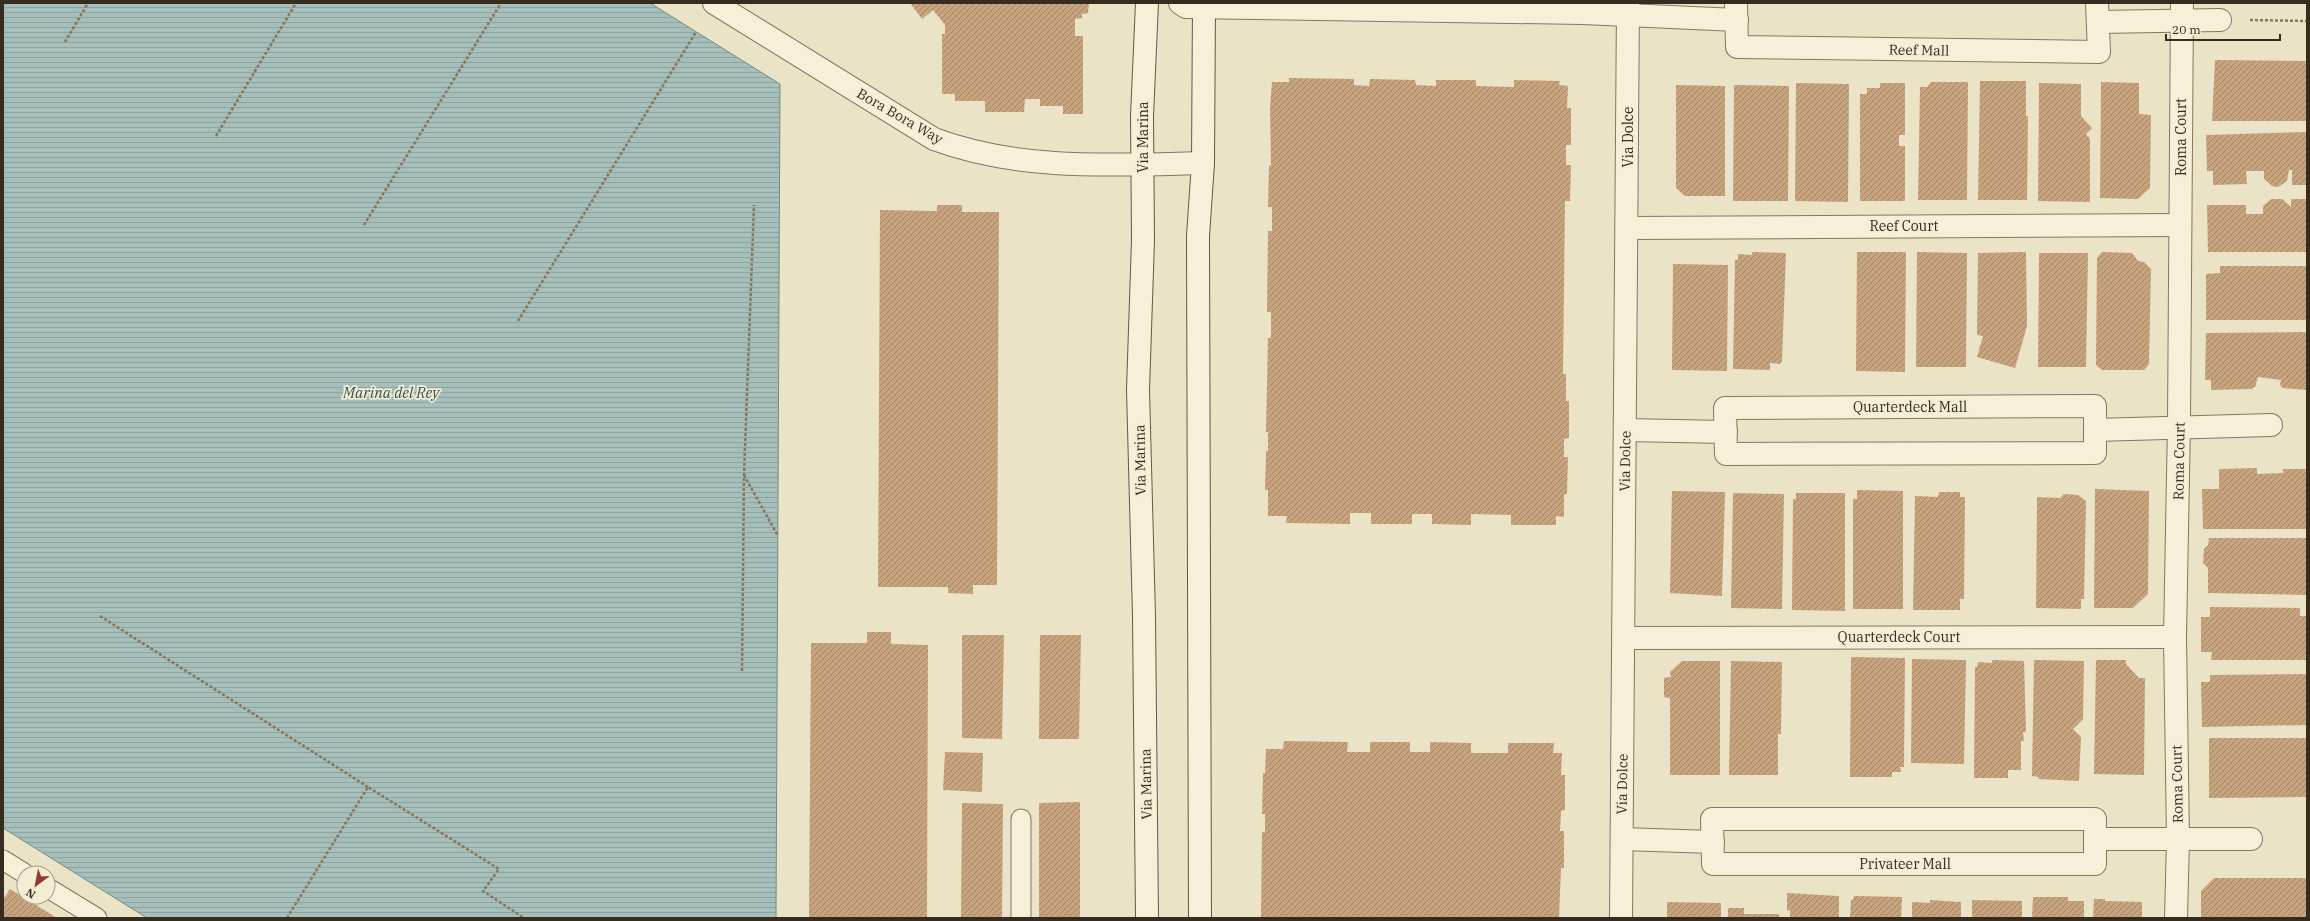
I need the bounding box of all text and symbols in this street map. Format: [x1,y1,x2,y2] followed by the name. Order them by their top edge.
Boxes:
[2166,16,2280,42] scale bar
[2172,22,2201,37] text: 20 m
[1889,40,1949,60] street label: Reef Mall
[854,84,947,148] street label: Bora Bora Way
[2172,98,2190,176] street label: Roma Court
[1134,101,1152,173] street label: Via Marina
[1619,107,1637,167] street label: Via Dolce
[1869,217,1939,235] street label: Reef Court
[342,383,440,402] water label: Marina del Rey
[1853,398,1967,416] street label: Quarterdeck Mall
[2169,422,2189,500] street label: Roma Court
[1130,424,1150,496] street label: Via Marina
[1615,430,1635,492] street label: Via Dolce
[1838,628,1960,646] street label: Quarterdeck Court
[2167,745,2187,823] street label: Roma Court
[1136,748,1156,820] street label: Via Marina
[1612,753,1632,815] street label: Via Dolce
[1859,855,1951,873] street label: Privateer Mall
[16,865,56,905] north arrow
[23,885,38,902] text: N

